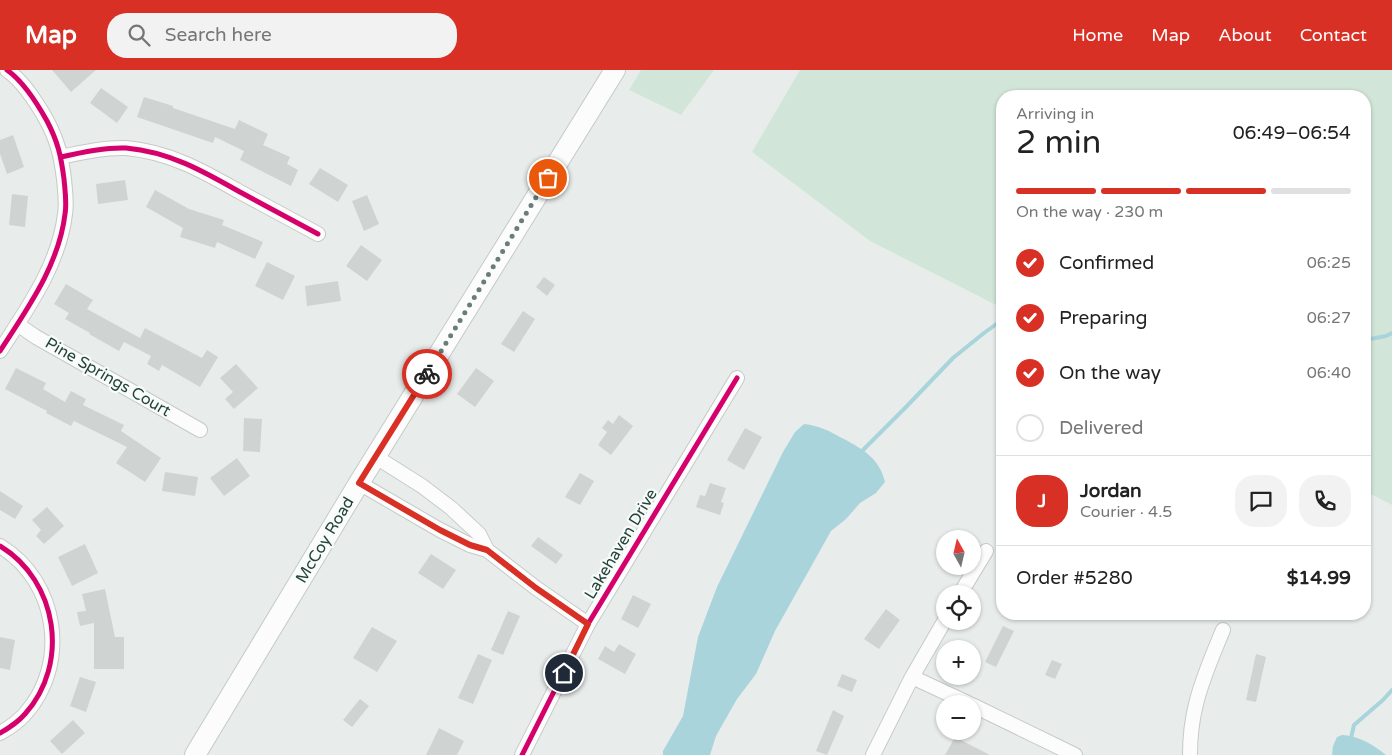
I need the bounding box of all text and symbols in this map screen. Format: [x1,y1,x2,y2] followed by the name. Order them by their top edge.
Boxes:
[107,13,457,58] search box
[25,21,77,50] text: Map
[125,21,153,49] icon: search
[165,24,272,46] text: Search here
[1072,24,1123,46] text: Home
[1151,24,1190,46] text: Map
[1218,24,1272,46] text: About
[1300,24,1367,46] text: Contact
[1016,104,1094,124] text: Arriving in
[1233,122,1351,144] text: 06:49–06:54
[1016,124,1101,162] text: 2 min
[527,157,569,199] pin
[534,164,562,192] icon: bag
[1016,202,1163,222] text: On the way · 230 m
[1016,249,1044,277] icon: check
[1059,252,1154,274] text: Confirmed
[1307,253,1351,273] text: 06:25
[1016,304,1044,332] icon: check
[1059,307,1148,329] text: Preparing
[1307,308,1351,328] text: 06:27
[42,333,174,421] street label: Pine Springs Court
[402,349,452,399] courier
[1016,359,1044,387] icon: check
[413,360,441,388] icon: bike
[1059,362,1161,384] text: On the way
[1307,363,1351,383] text: 06:40
[1059,417,1144,439] text: Delivered
[1235,475,1287,527] button: chat
[1299,475,1351,527] button: phone
[1080,480,1142,502] text: Jordan
[580,485,662,603] street label: Lakehaven Drive
[1038,490,1046,512] text: J
[291,493,359,587] street label: McCoy Road
[1080,502,1172,522] text: Courier · 4.5
[936,530,981,575] north arrow
[936,530,981,740] map controls
[1016,567,1133,589] text: Order #5280
[1287,567,1351,589] text: $14.99
[936,585,981,630] button: locate
[936,640,981,685] button: +
[543,652,585,694] pin
[550,659,578,687] icon: home
[936,695,981,740] button: −

